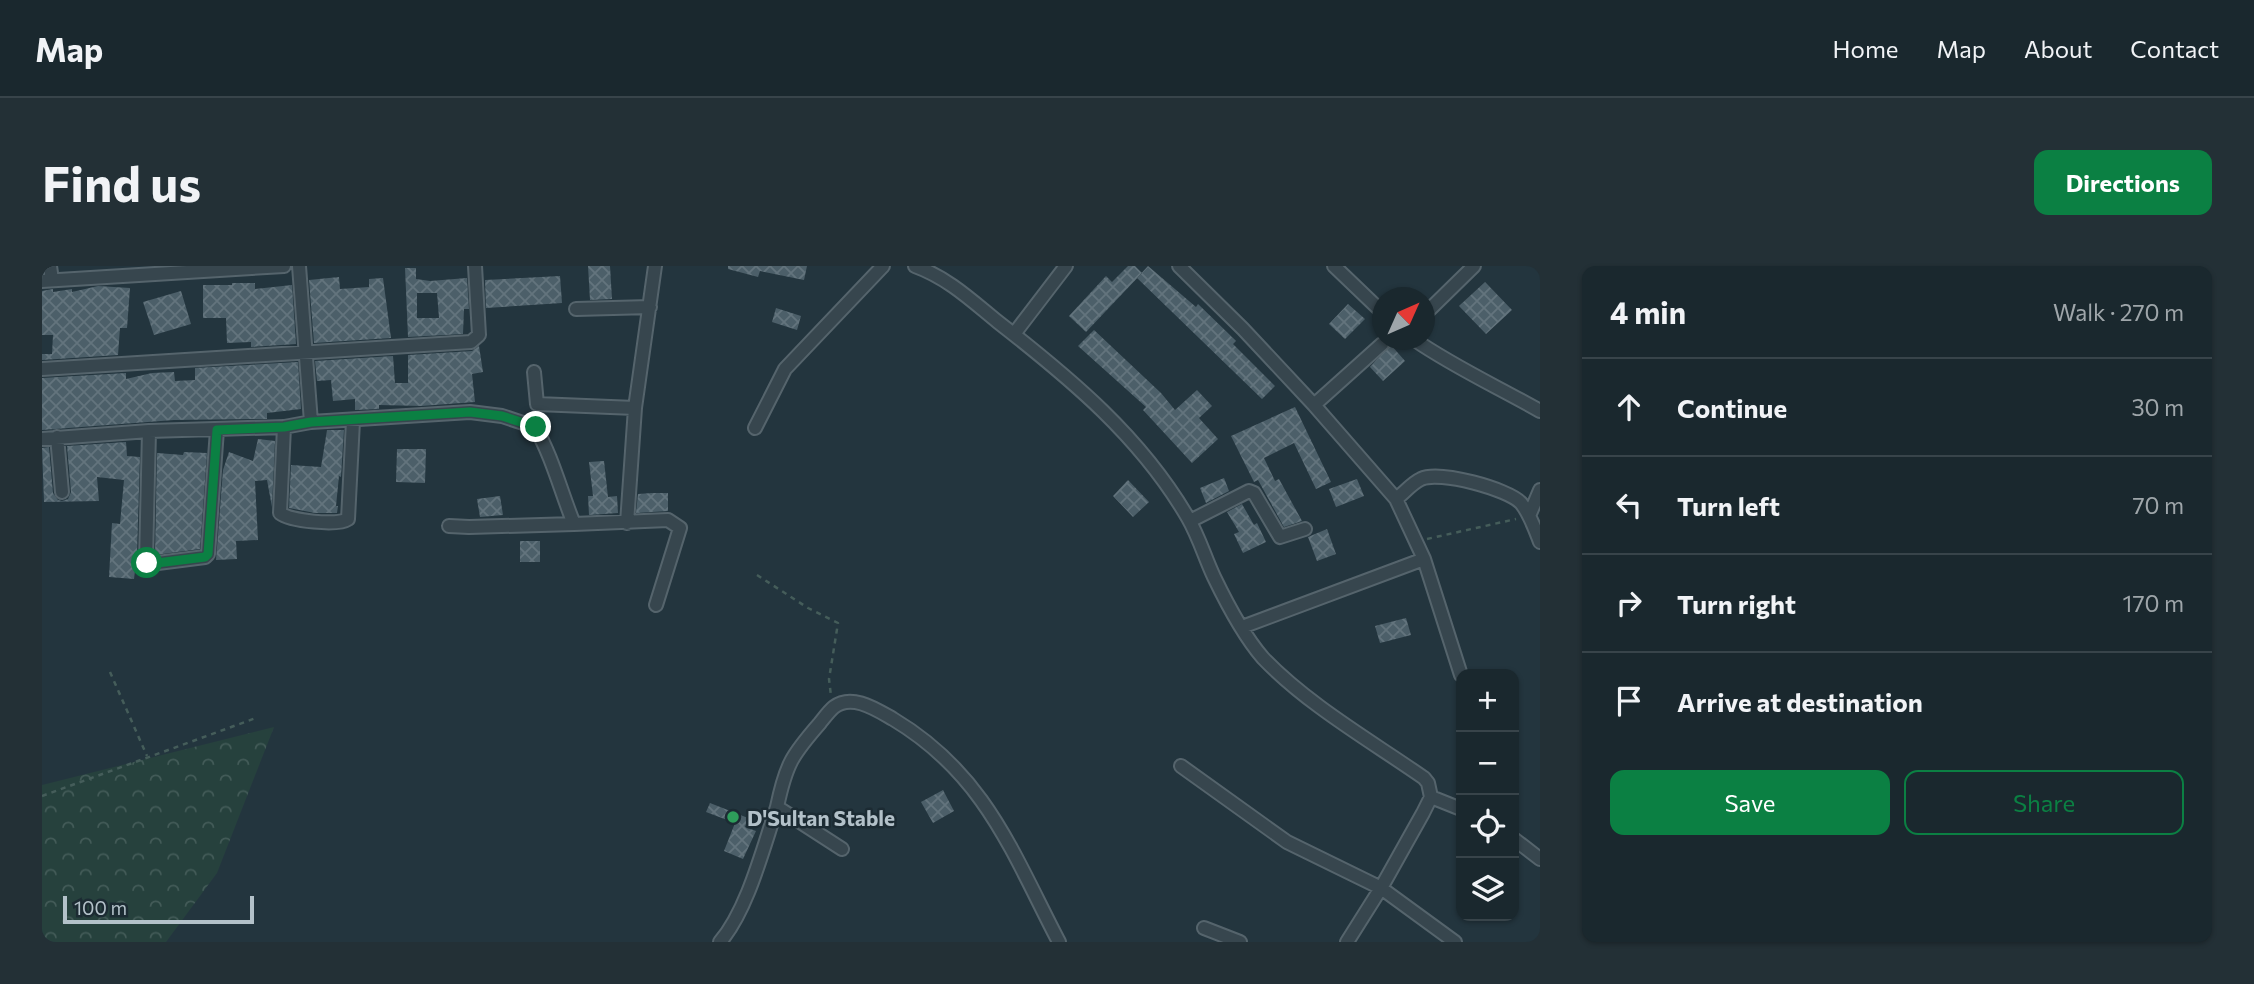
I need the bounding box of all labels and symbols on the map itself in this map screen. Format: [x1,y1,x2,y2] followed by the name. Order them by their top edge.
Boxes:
[1372,287,1435,350] north arrow
[520,411,551,442] route end
[131,547,162,578] route start
[747,805,895,830] place label: D'Sultan Stable
[725,809,741,825] marker: D'Sultan Stable
[63,893,254,925] scale bar

